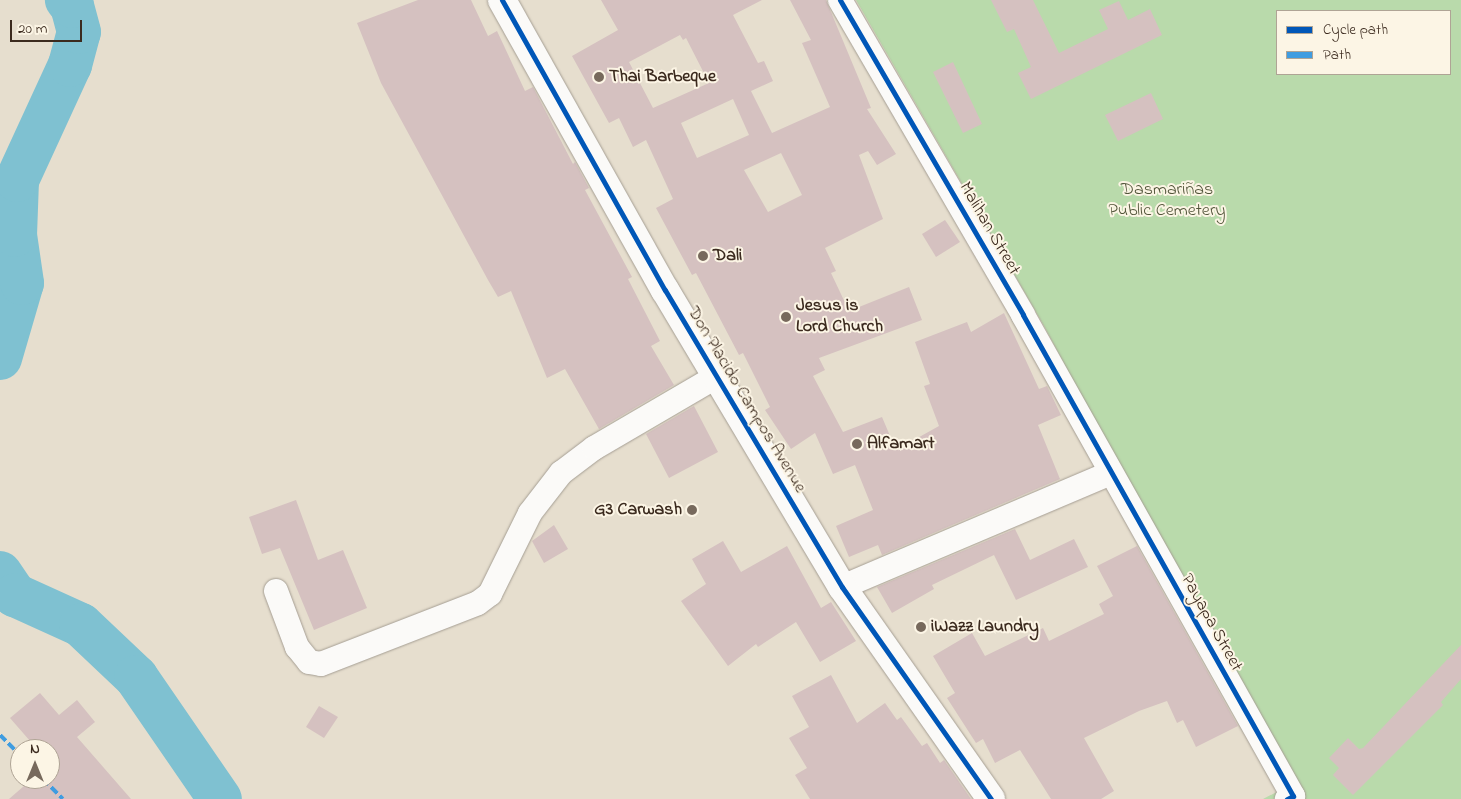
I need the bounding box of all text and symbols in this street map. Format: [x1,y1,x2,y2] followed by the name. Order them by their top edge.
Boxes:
[12,10,85,42] scale bar
[1276,10,1451,75] legend
[18,18,47,40] text: 20 m
[1323,19,1388,41] text: Cycle path
[1323,44,1351,66] text: Path
[609,66,716,88] place label: Thai Barbeque
[593,71,605,83] marker: Thai Barbeque
[954,179,1024,279] street label: Malihan Street
[1109,180,1225,222] park label: Dasmariñas Public Cemetery
[713,245,742,267] place label: Dali
[697,250,709,262] marker: Dali
[796,296,883,338] place label: Jesus is Lord Church
[682,303,810,497] street label: Don Placido Campos Avenue
[780,311,792,323] marker: Jesus is Lord Church
[867,433,934,455] place label: Alfamart
[851,438,863,450] marker: Alfamart
[594,499,682,521] place label: G3 Carwash
[686,504,698,516] marker: G3 Carwash
[1175,570,1247,676] street label: Payapa Street
[931,616,1039,638] place label: iWazz Laundry
[915,621,927,633] marker: iWazz Laundry
[10,739,60,789] north arrow
[30,739,40,760] text: N

